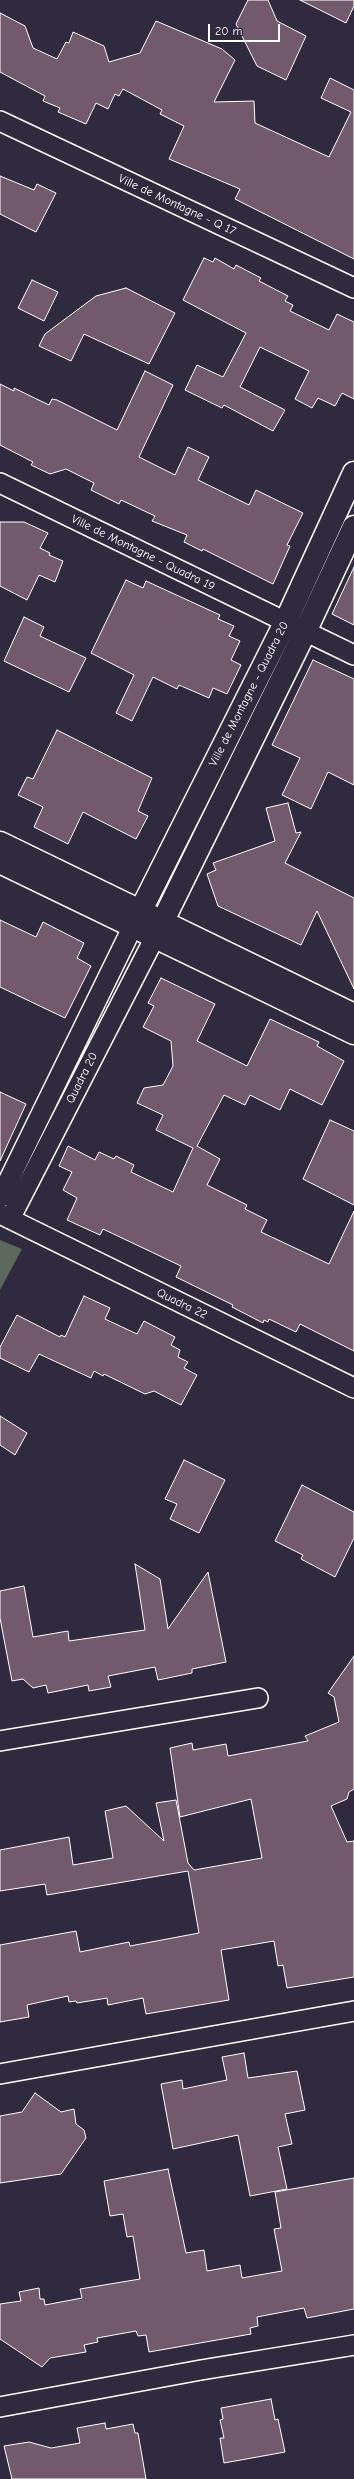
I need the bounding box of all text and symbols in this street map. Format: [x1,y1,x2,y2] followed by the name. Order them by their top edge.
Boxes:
[210,16,282,42] scale bar
[215,24,243,38] text: 20 m
[116,171,238,239] street label: Ville de Montagne - Q 17
[69,512,217,594] street label: Ville de Montagne - Quadra 19
[206,619,292,769] street label: Ville de Montagne - Quadra 20
[63,1050,101,1106] street label: Quadra 20
[154,1286,210,1322] street label: Quadra 22

